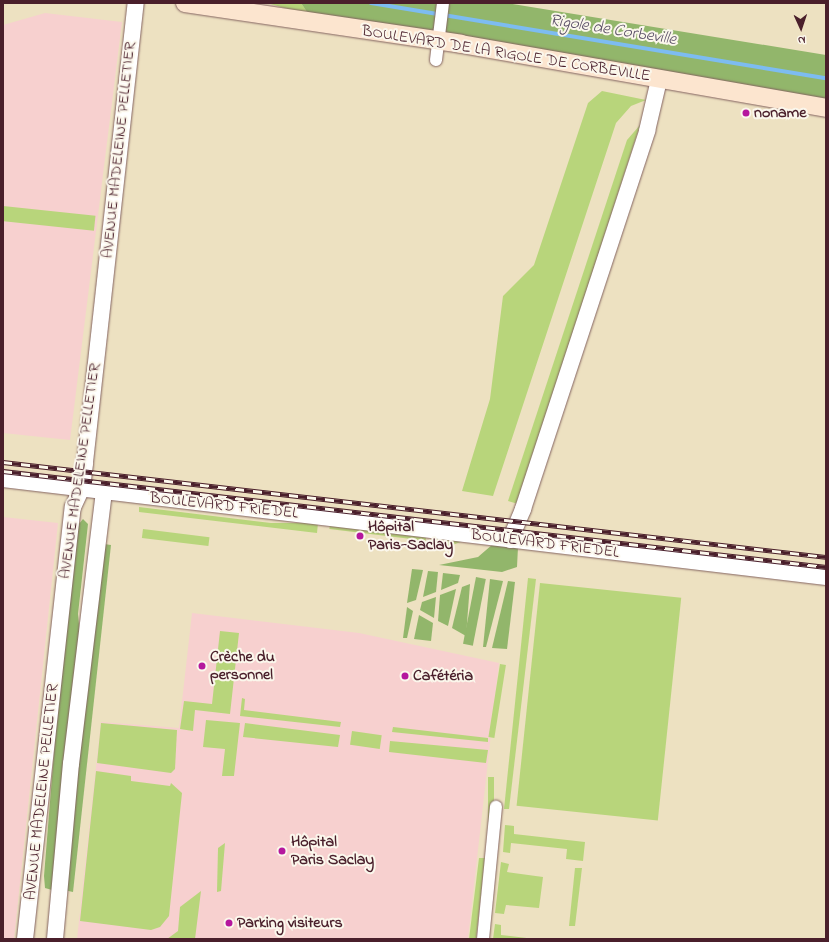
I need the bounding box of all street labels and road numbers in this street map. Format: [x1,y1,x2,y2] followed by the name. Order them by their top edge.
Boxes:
[360,22,652,86] street label: BOULEVARD DE LA RIGOLE DE CORBEVILLE
[98,41,140,259] street label: AVENUE MADELEINE PELLETIER
[55,362,105,580] street label: AVENUE MADELEINE PELLETIER
[149,489,299,523] street label: BOULEVARD FRIEDEL
[470,525,620,563] street label: BOULEVARD FRIEDEL
[21,683,63,901] street label: AVENUE MADELEINE PELLETIER

